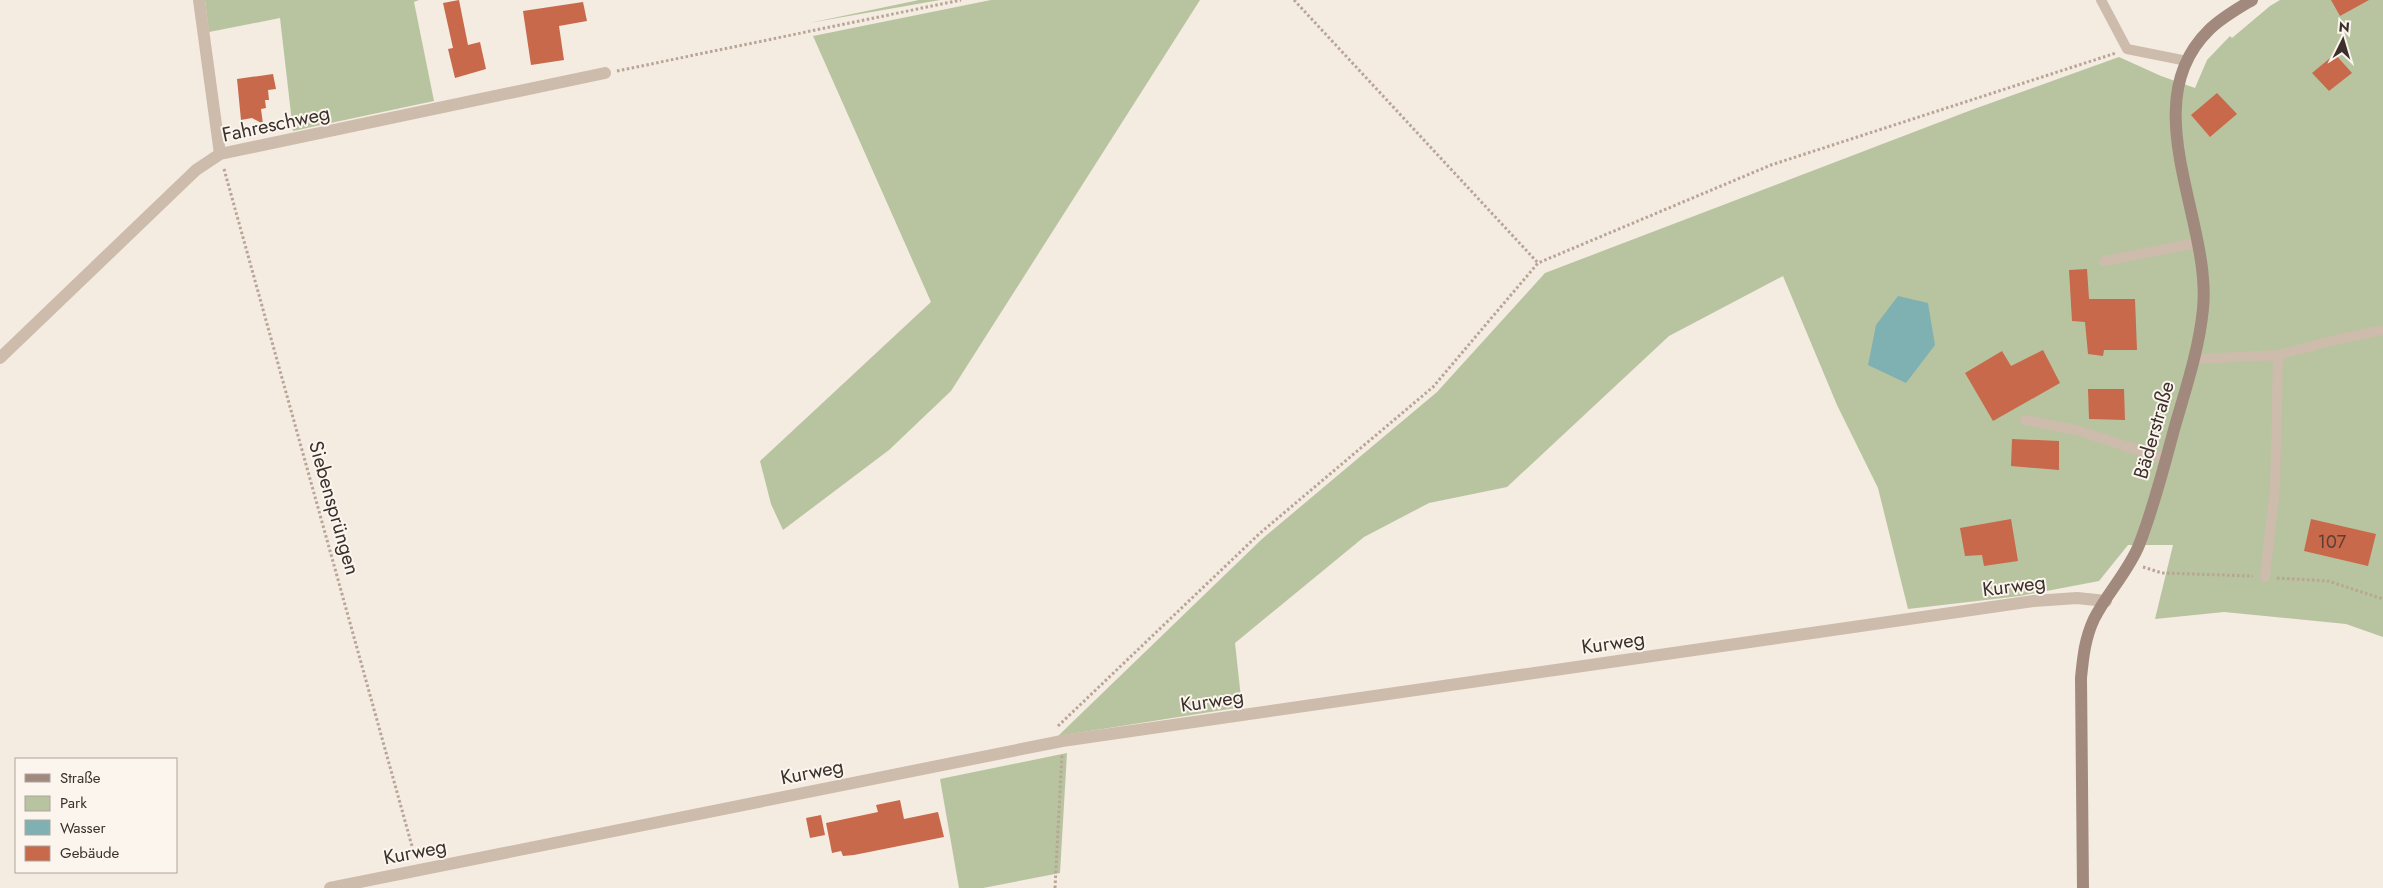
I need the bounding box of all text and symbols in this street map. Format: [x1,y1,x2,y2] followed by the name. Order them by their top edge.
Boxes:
[2318,15,2368,65] north arrow
[2338,17,2351,37] text: N
[219,98,333,150] street label: Fahreschweg
[2126,378,2182,482] street label: Bäderstraße
[301,438,367,578] street label: Siebensprüngen
[2318,529,2347,555] house number: 107
[1981,568,2047,604] street label: Kurweg
[1579,624,1647,662] street label: Kurweg
[1178,682,1246,720] street label: Kurweg
[778,752,846,792] street label: Kurweg
[15,758,178,873] legend
[60,767,101,789] text: Straße
[60,792,87,814] text: Park
[60,817,106,839] text: Wasser
[381,832,449,872] street label: Kurweg
[60,842,120,864] text: Gebäude

